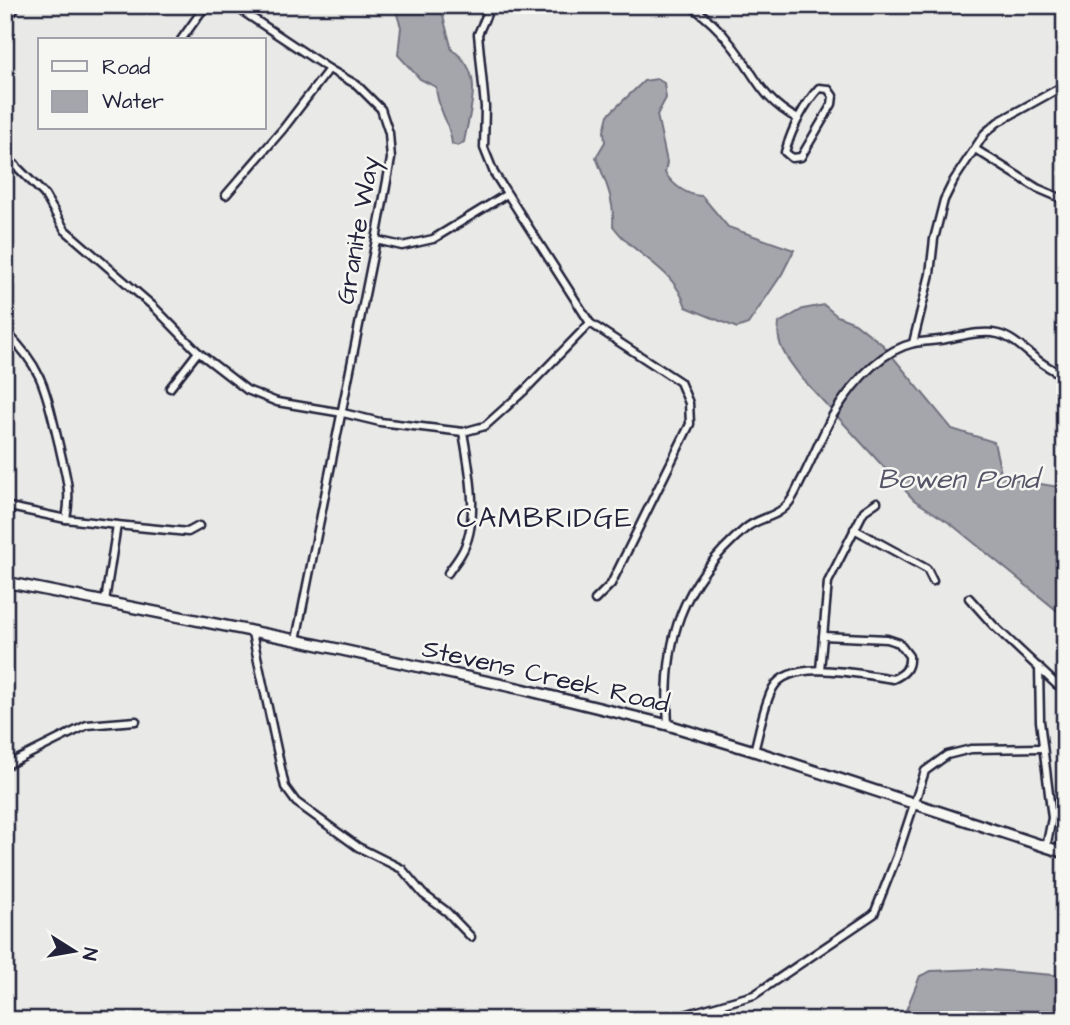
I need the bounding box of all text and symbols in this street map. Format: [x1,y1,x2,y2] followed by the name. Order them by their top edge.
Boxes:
[38,38,266,130] legend
[102,53,150,82] text: Road
[102,87,164,116] text: Water
[327,153,391,307] street label: Granite Way
[878,460,1044,499] water label: Bowen Pond
[456,499,634,538] district label: CAMBRIDGE
[419,630,673,722] street label: Stevens Creek Road
[38,916,108,986] north arrow
[75,946,104,962] text: N

